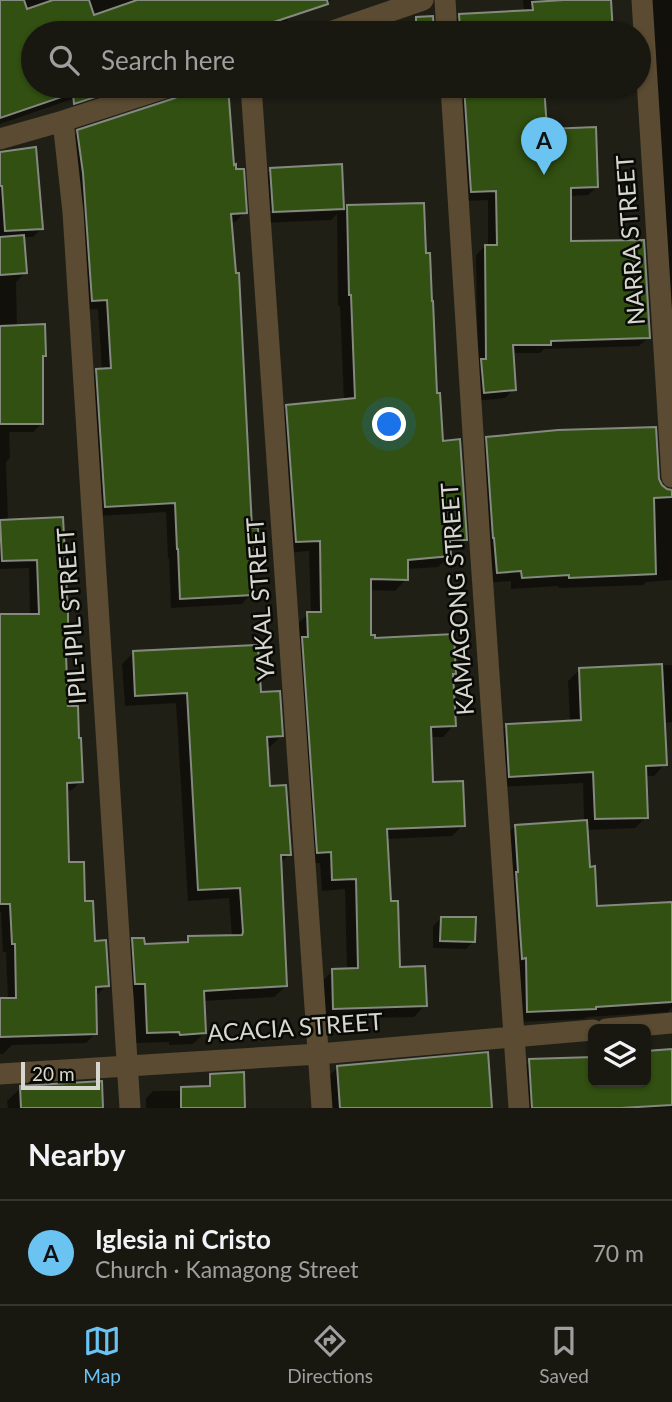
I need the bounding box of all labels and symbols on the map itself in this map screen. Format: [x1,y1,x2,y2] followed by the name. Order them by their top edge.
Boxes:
[521,117,567,175] pin: A
[609,154,650,326] street label: NARRA STREET
[372,407,406,441] your location
[434,482,479,716] street label: KAMAGONG STREET
[239,517,280,682] street label: YAKAL STREET
[50,527,91,705] street label: IPIL-IPIL STREET
[206,1006,384,1047] street label: ACACIA STREET
[21,1059,100,1091] scale bar

